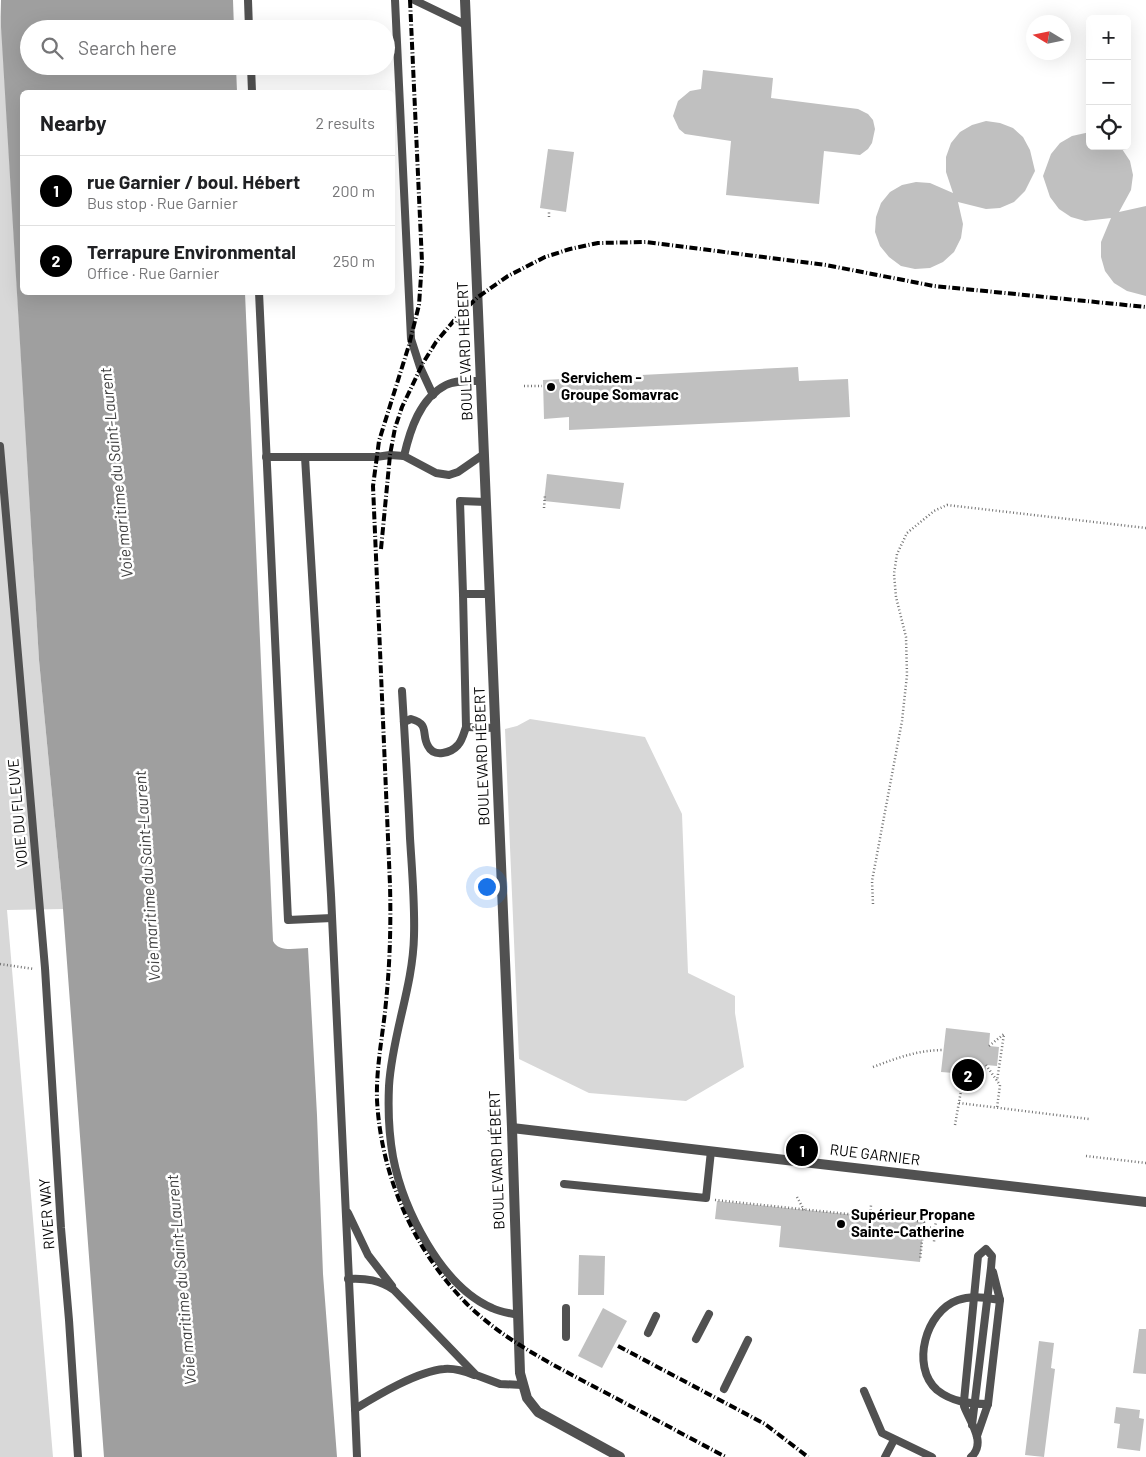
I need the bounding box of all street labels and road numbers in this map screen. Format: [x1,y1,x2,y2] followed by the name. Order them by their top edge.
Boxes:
[453,281,475,421] street label: BOULEVARD HÉBERT
[470,686,492,826] street label: BOULEVARD HÉBERT
[3,758,31,868] street label: VOIE DU FLEUVE
[485,1090,507,1230] street label: BOULEVARD HÉBERT
[829,1140,921,1168] street label: RUE GARNIER
[35,1178,57,1250] street label: RIVER WAY

